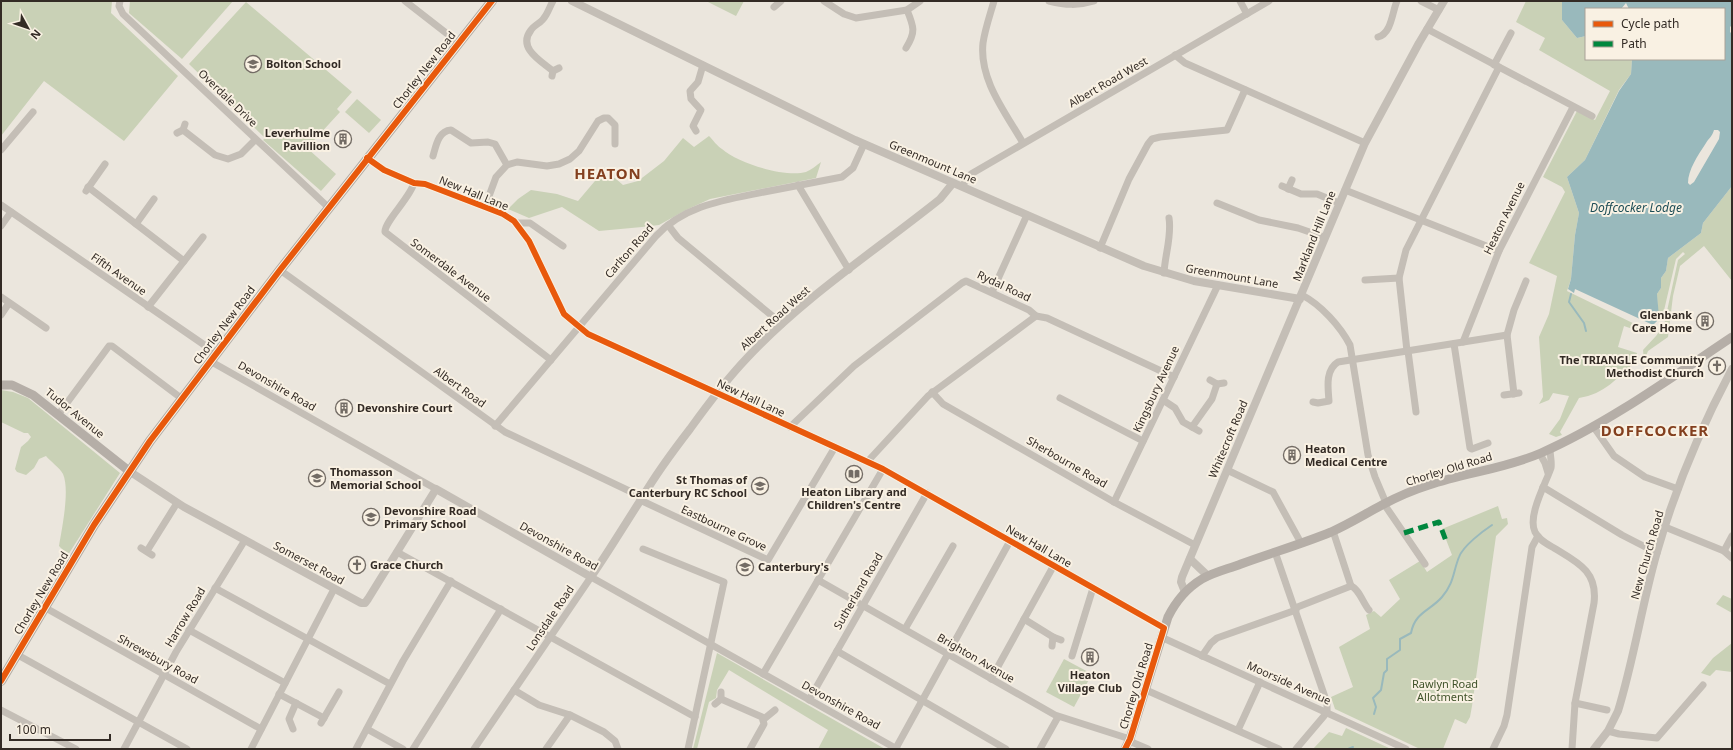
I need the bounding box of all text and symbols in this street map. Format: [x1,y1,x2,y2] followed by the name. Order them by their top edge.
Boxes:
[8,8,48,48] north arrow
[1585,8,1725,60] legend
[1621,15,1679,32] text: Cycle path
[27,26,45,43] text: N
[389,28,459,112] street label: Chorley New Road
[1621,35,1647,52] text: Path
[1065,53,1150,110] street label: Albert Road West
[243,54,263,74] school or university icon: Bolton School
[266,56,341,71] place label: Bolton School
[196,66,261,130] street label: Overdale Drive
[265,125,330,153] place label: Leverhulme Pavillion
[333,129,353,149] building icon: Leverhulme Pavillion
[887,136,979,187] street label: Greenmount Lane
[574,163,642,183] district label: HEATON
[437,172,511,213] street label: New Hall Lane
[1479,179,1528,257] street label: Heaton Avenue
[1289,188,1339,283] street label: Markland Hill Lane
[1590,199,1682,216] water label: Doffcocker Lodge
[601,220,656,281] street label: Carlton Road
[408,234,495,305] street label: Somerdale Avenue
[89,249,150,298] street label: Fifth Avenue
[1185,260,1280,291] street label: Greenmount Lane
[975,267,1033,305] street label: Rydal Road
[189,282,258,367] street label: Chorley New Road
[737,282,813,353] street label: Albert Road West
[1632,307,1692,335] place label: Glenbank Care Home
[1695,311,1715,331] building icon: Glenbank Care Home
[1129,343,1182,434] street label: Kingsbury Avenue
[1560,352,1705,380] place label: The TRIANGLE Community Methodist Church
[1707,356,1727,376] church icon: The TRIANGLE Community Methodist Church
[235,357,319,414] street label: Devonshire Road
[431,363,489,410] street label: Albert Road
[715,375,788,420] street label: New Hall Lane
[43,384,108,441] street label: Tudor Avenue
[334,398,354,418] building icon: Devonshire Court
[1204,398,1251,480] street label: Whitecroft Road
[357,400,453,415] place label: Devonshire Court
[1601,420,1709,440] district label: DOFFCOCKER
[1024,432,1110,491] street label: Sherbourne Road
[1305,441,1388,469] place label: Heaton Medical Centre
[1282,445,1302,465] building icon: Heaton Medical Centre
[1404,448,1494,489] street label: Chorley Old Road
[330,464,421,492] place label: Thomasson Memorial School
[844,464,864,484] library icon: Heaton Library and Children's Centre
[307,468,327,488] school or university icon: Thomasson Memorial School
[629,472,748,500] place label: St Thomas of Canterbury RC School
[750,476,770,496] school or university icon: St Thomas of Canterbury RC School
[801,484,907,512] place label: Heaton Library and Children's Centre
[679,501,769,554] street label: Eastbourne Grove
[384,503,476,531] place label: Devonshire Road Primary School
[361,507,381,527] school or university icon: Devonshire Road Primary School
[1627,509,1666,601] street label: New Church Road
[517,518,601,573] street label: Devonshire Road
[1004,521,1075,570] street label: New Hall Lane
[271,538,347,588] street label: Somerset Road
[10,548,71,637] street label: Chorley New Road
[830,550,886,632] street label: Sutherland Road
[347,555,367,575] church icon: Grace Church
[370,557,443,572] place label: Grace Church
[735,557,755,577] school or university icon: Canterbury's
[758,559,829,574] place label: Canterbury's
[522,582,577,653] street label: Lonsdale Road
[161,584,208,650] street label: Harrow Road
[935,629,1018,686] street label: Brighton Avenue
[115,630,201,687] street label: Shrewsbury Road
[1115,641,1156,731] street label: Chorley Old Road
[1080,647,1100,667] building icon: Heaton Village Club
[1245,657,1334,708] street label: Moorside Avenue
[1058,667,1122,695] place label: Heaton Village Club
[1412,676,1478,704] park label: Rawlyn Road Allotments
[799,677,883,732] street label: Devonshire Road
[10,716,110,742] scale bar
[16,721,51,738] text: 100 m

